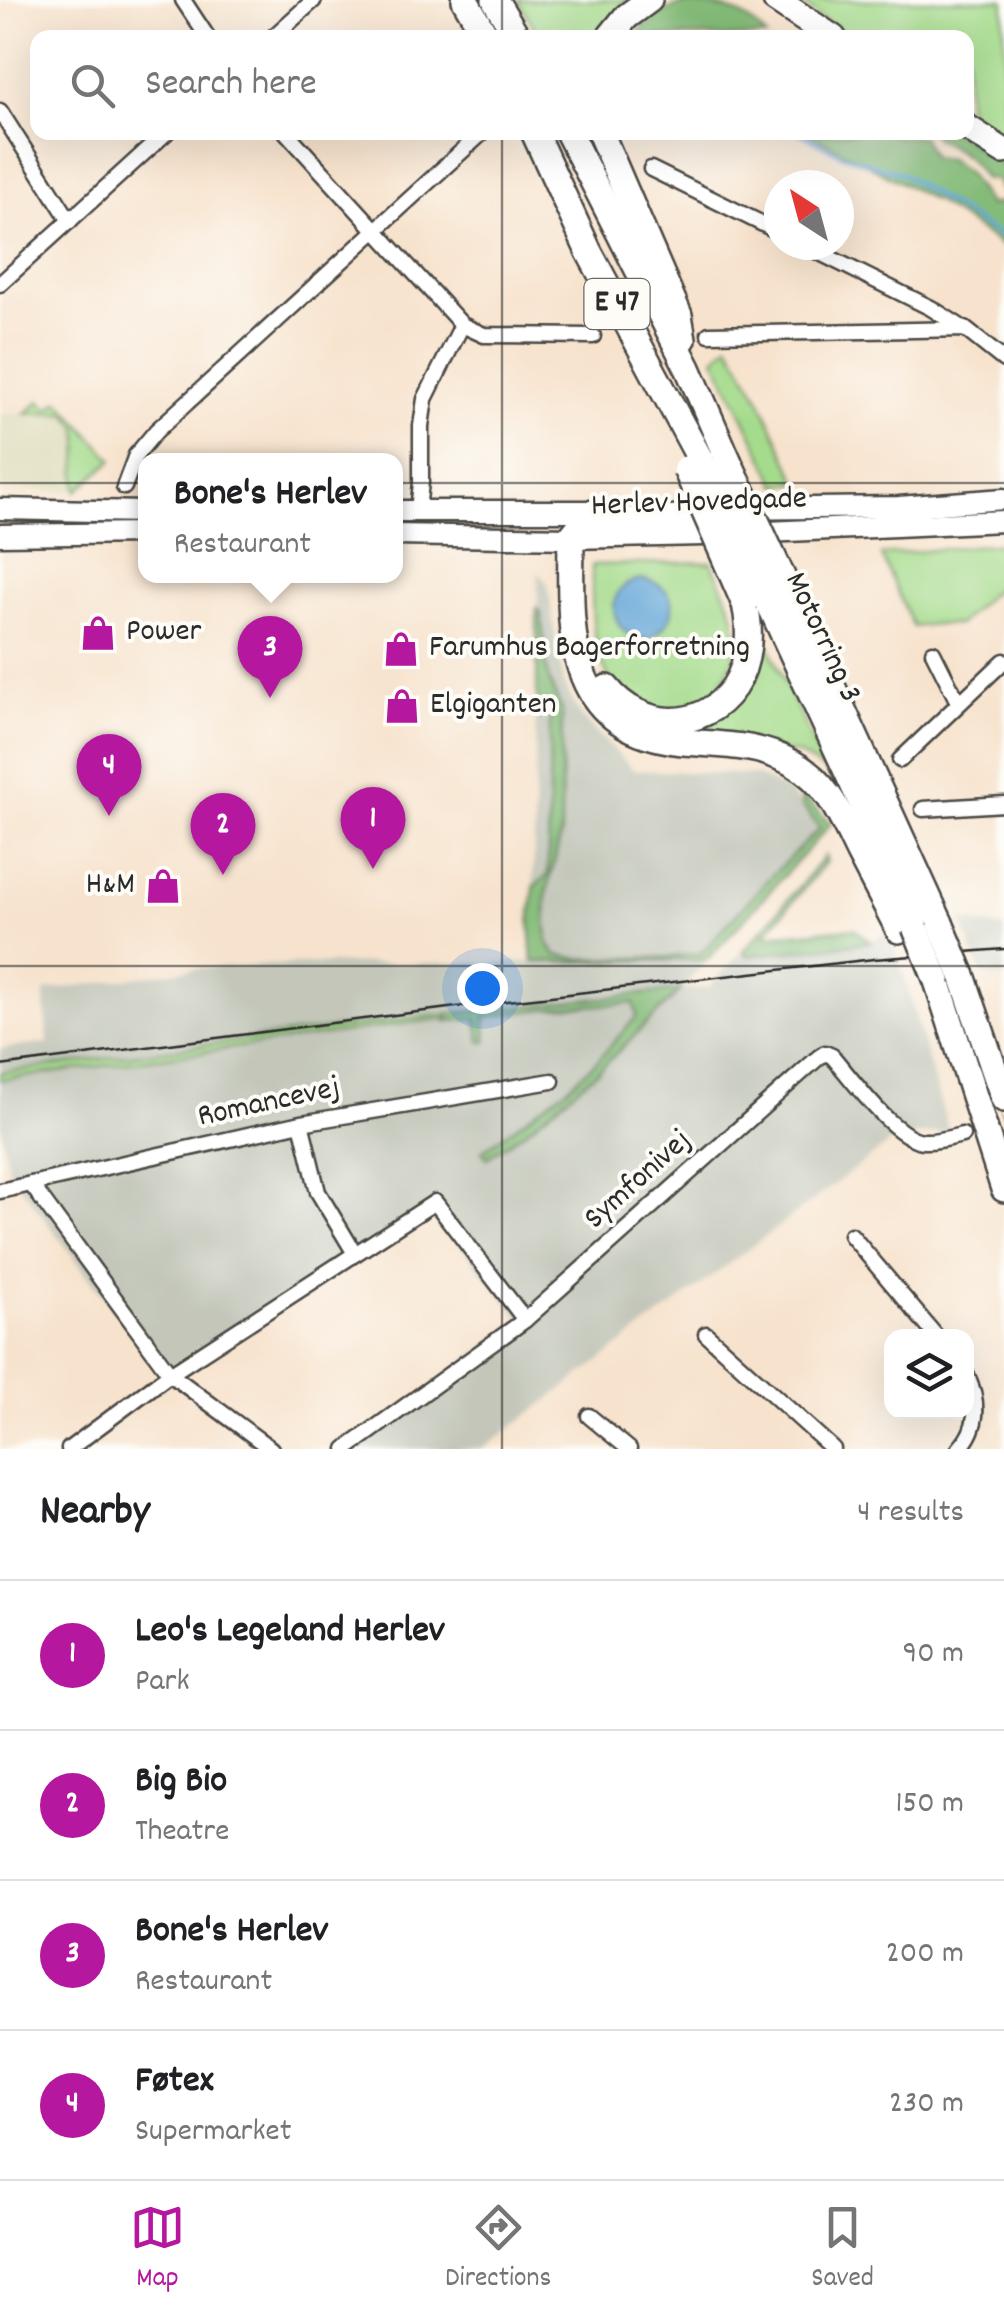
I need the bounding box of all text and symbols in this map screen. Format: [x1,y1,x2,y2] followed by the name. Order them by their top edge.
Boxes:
[30,30,974,140] search box
[65,58,120,113] icon: search
[145,58,317,113] text: Search here
[764,170,854,260] north arrow
[584,279,650,329] road number: E 47
[138,453,403,583] popup
[174,468,367,523] text: Bone's Herlev
[590,477,808,531] street label: Herlev Hovedgade
[174,523,311,569] text: Restaurant
[771,565,871,711] street label: Motorring 3
[126,610,201,656] place label: Power
[79,614,117,652] shop icon: Power
[238,616,302,698] pin: 3
[429,626,750,672] place label: Farumhus Bagerforretning
[382,630,420,668] shop icon: Farumhus Bagerforretning
[430,683,557,729] place label: Elgiganten
[383,687,421,725] shop icon: Elgiganten
[76,734,142,816] pin: 4
[340,786,406,869] pin: 1
[190,792,256,875] pin: 2
[86,863,135,909] place label: H&M
[144,867,182,905] shop icon: H&M
[457,963,508,1014] your location
[194,1066,344,1142] street label: Romancevej
[575,1120,703,1242] street label: Symfonivej
[884,1329,974,1419] map controls
[884,1329,974,1419] button: layers
[40,1484,150,1544] text: Nearby
[857,1491,964,1537] text: 4 results
[135,1605,445,1660] text: Leo's Legeland Herlev
[69,1632,76,1678] text: 1
[903,1632,964,1678] text: 90 m
[135,1660,190,1706] text: Park
[135,1755,227,1810] text: Big Bio
[66,1782,79,1828] text: 2
[895,1782,964,1828] text: 150 m
[135,1810,229,1856] text: Theatre
[135,1905,328,1960] text: Bone's Herlev
[65,1932,80,1978] text: 3
[886,1932,964,1978] text: 200 m
[135,1960,272,2006] text: Restaurant
[135,2055,214,2110] text: Føtex
[66,2082,79,2128] text: 4
[889,2082,964,2128] text: 230 m
[135,2110,291,2156] text: Supermarket
[130,2200,185,2300] tab: Map
[445,2200,551,2300] tab: Directions
[811,2200,874,2300] tab: Saved

